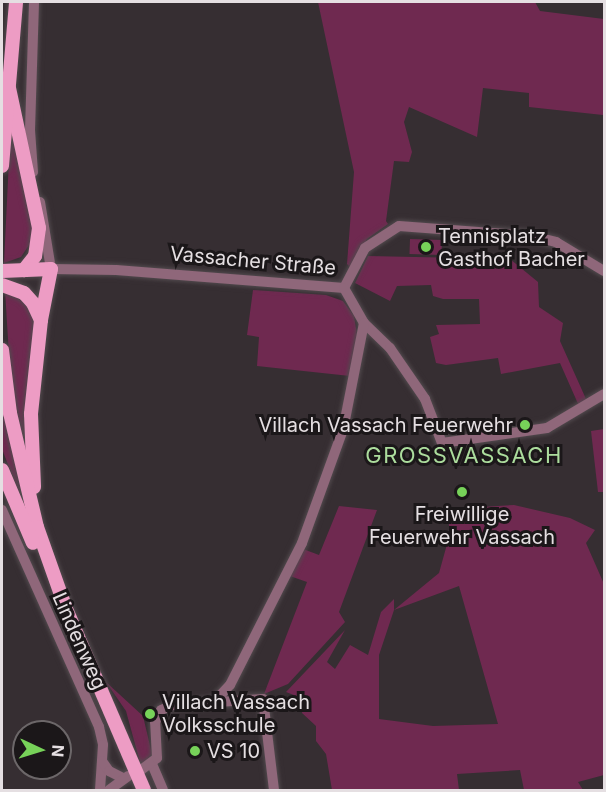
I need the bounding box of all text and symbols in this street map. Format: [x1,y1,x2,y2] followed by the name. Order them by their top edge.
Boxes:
[438,224,585,271] place label: Tennisplatz Gasthof Bacher
[419,240,433,254] marker: Tennisplatz Gasthof Bacher
[169,242,337,280] street label: Vassacher Straße
[258,413,513,437] place label: Villach Vassach Feuerwehr
[518,418,532,432] marker: Villach Vassach Feuerwehr
[365,443,563,469] district label: GROSSVASSACH
[455,485,469,499] marker: Freiwillige Feuerwehr Vassach
[369,502,555,549] place label: Freiwillige Feuerwehr Vassach
[47,589,111,693] street label: Lindenweg
[162,690,310,737] place label: Villach Vassach Volksschule
[143,707,157,721] marker: Villach Vassach Volksschule
[12,720,72,780] north arrow
[207,739,260,763] place label: VS 10
[48,744,68,758] text: N
[188,744,202,758] marker: VS 10

